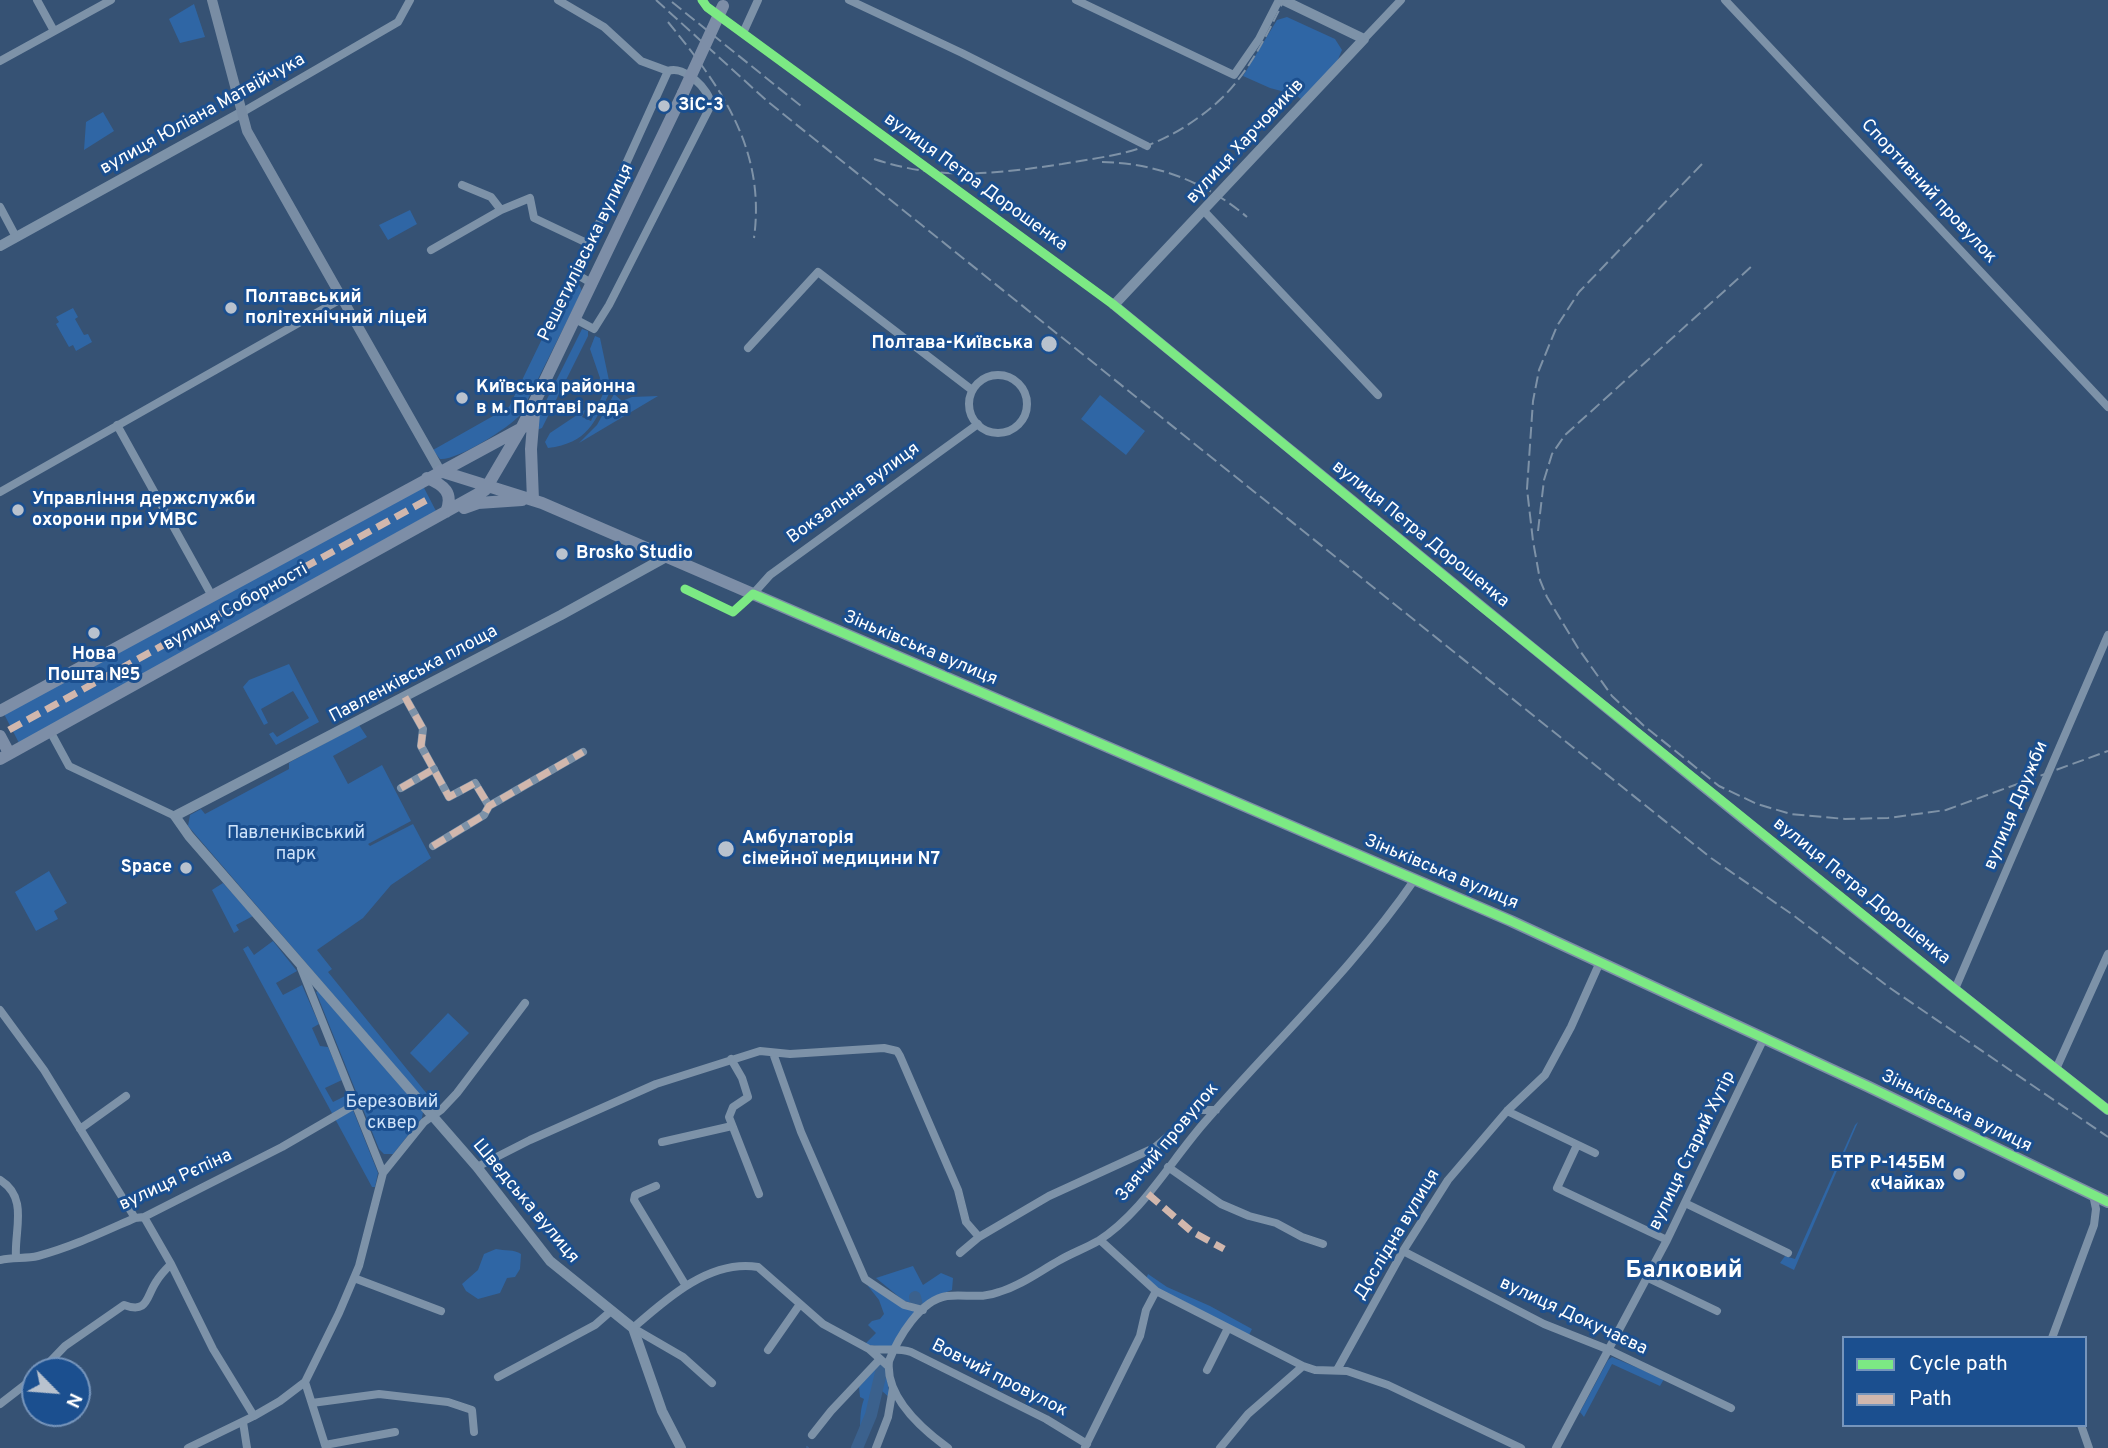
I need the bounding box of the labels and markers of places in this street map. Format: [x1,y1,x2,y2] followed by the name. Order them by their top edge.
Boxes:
[678,95,724,117] place label: ЗіС-3
[656,98,672,114] marker: ЗіС-3
[245,287,427,330] place label: Полтавський політехнічний ліцей
[223,300,239,316] marker: Полтавський політехнічний ліцей
[872,333,1033,355] place label: Полтава-Київська
[1039,334,1059,354] marker: Полтава-Київська
[476,377,635,420] place label: Київська районна в м. Полтаві рада
[454,390,470,406] marker: Київська районна в м. Полтаві рада
[32,489,256,532] place label: Управління держслужби охорони при УМВС
[10,502,26,518] marker: Управління держслужби охорони при УМВС
[576,543,693,565] place label: Brosko Studio
[554,546,570,562] marker: Brosko Studio
[86,625,102,641] marker: Нова Пошта №5
[47,644,141,686] place label: Нова Пошта №5
[742,828,940,870] place label: Амбулаторія сімейної медицини N7
[716,839,736,859] marker: Амбулаторія сімейної медицини N7
[121,857,172,879] place label: Space
[178,860,194,876] marker: Space
[1831,1153,1945,1196] place label: БТР Р-145БМ «Чайка»
[1951,1166,1967,1182] marker: БТР Р-145БМ «Чайка»

